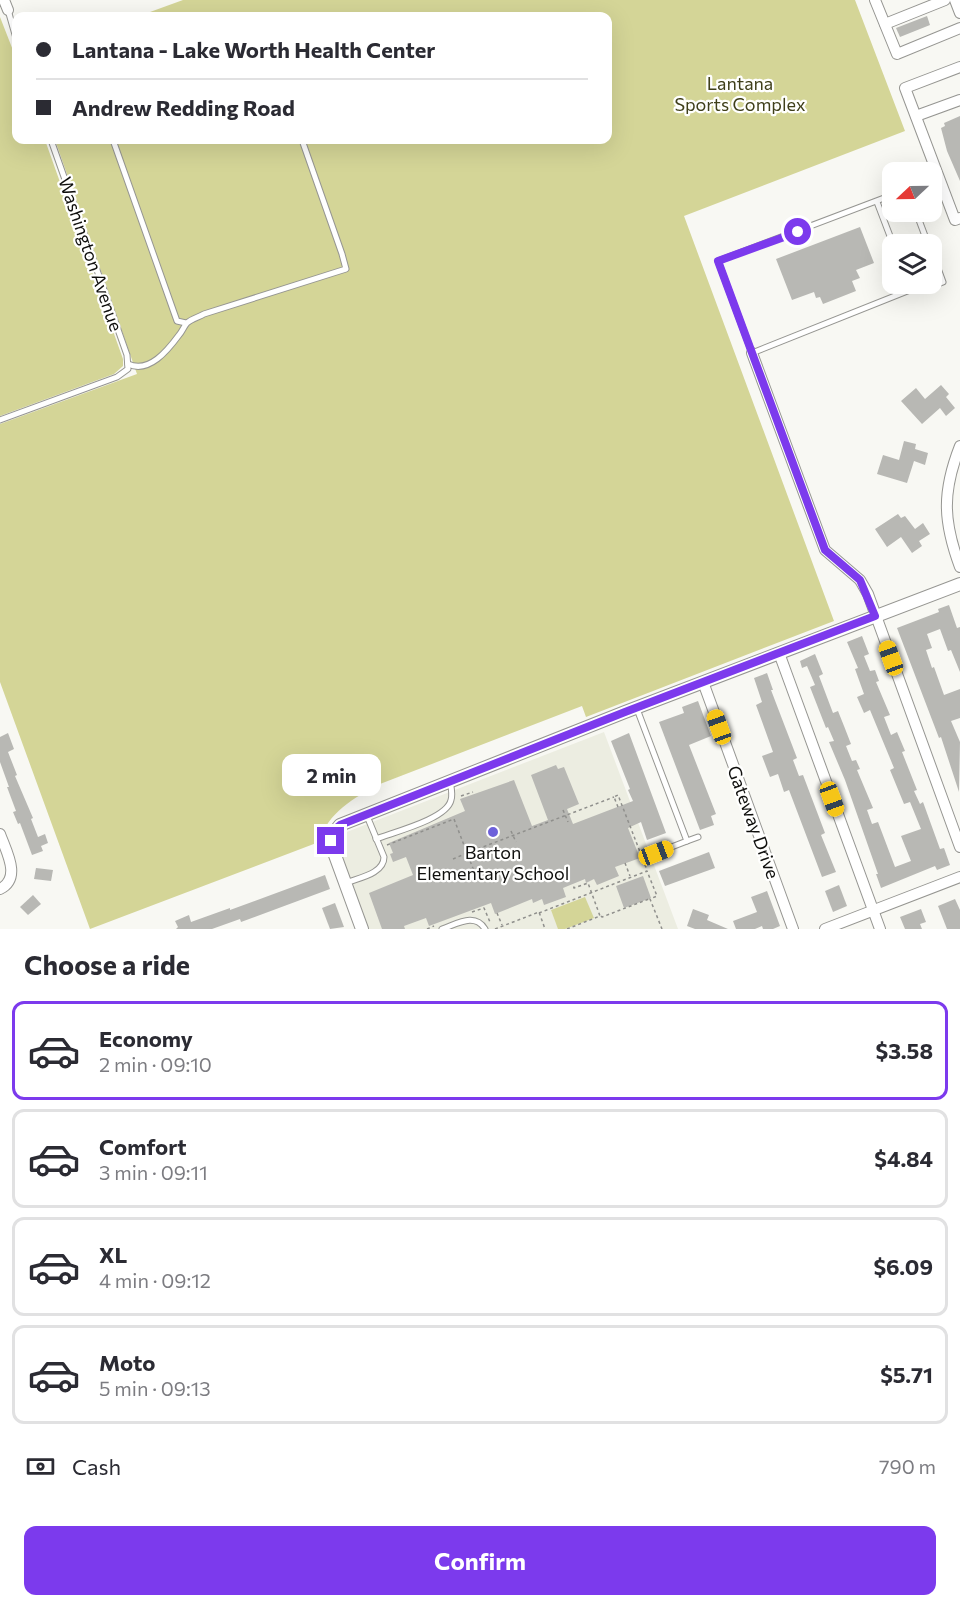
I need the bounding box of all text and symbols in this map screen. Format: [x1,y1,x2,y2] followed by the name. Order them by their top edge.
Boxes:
[72,36,435,63] text: Lantana - Lake Worth Health Center
[674,72,806,115] park label: Lantana Sports Complex
[72,94,295,121] text: Andrew Redding Road
[882,162,942,222] north arrow
[882,162,942,294] map controls
[54,174,128,334] street label: Washington Avenue
[784,218,811,245] route start
[882,234,942,294] button: layers
[876,638,906,678] car
[704,707,734,747] car
[282,754,380,796] callout: 2 min
[723,762,785,882] street label: Gateway Drive
[307,763,356,787] text: 2 min
[817,779,847,819] car
[486,825,500,839] marker: Barton Elementary School
[317,827,344,854] route end
[636,838,676,868] car
[417,841,569,884] place label: Barton Elementary School
[24,948,190,981] text: Choose a ride
[27,1024,81,1078] icon: car
[99,1025,193,1052] text: Economy
[876,1037,933,1064] text: $3.58
[99,1052,212,1076] text: 2 min · 09:10
[27,1132,81,1186] icon: car
[99,1133,187,1160] text: Comfort
[874,1145,933,1172] text: $4.84
[99,1160,208,1184] text: 3 min · 09:11
[27,1240,81,1294] icon: car
[99,1241,127,1268] text: XL
[873,1253,933,1280] text: $6.09
[99,1268,211,1292] text: 4 min · 09:12
[27,1348,81,1402] icon: car
[99,1349,155,1376] text: Moto
[880,1361,933,1388] text: $5.71
[99,1376,211,1400] text: 5 min · 09:13
[24,1450,57,1483] icon: cash
[72,1453,121,1480] text: Cash
[879,1454,936,1478] text: 790 m
[24,1526,936,1595] button: Confirm

